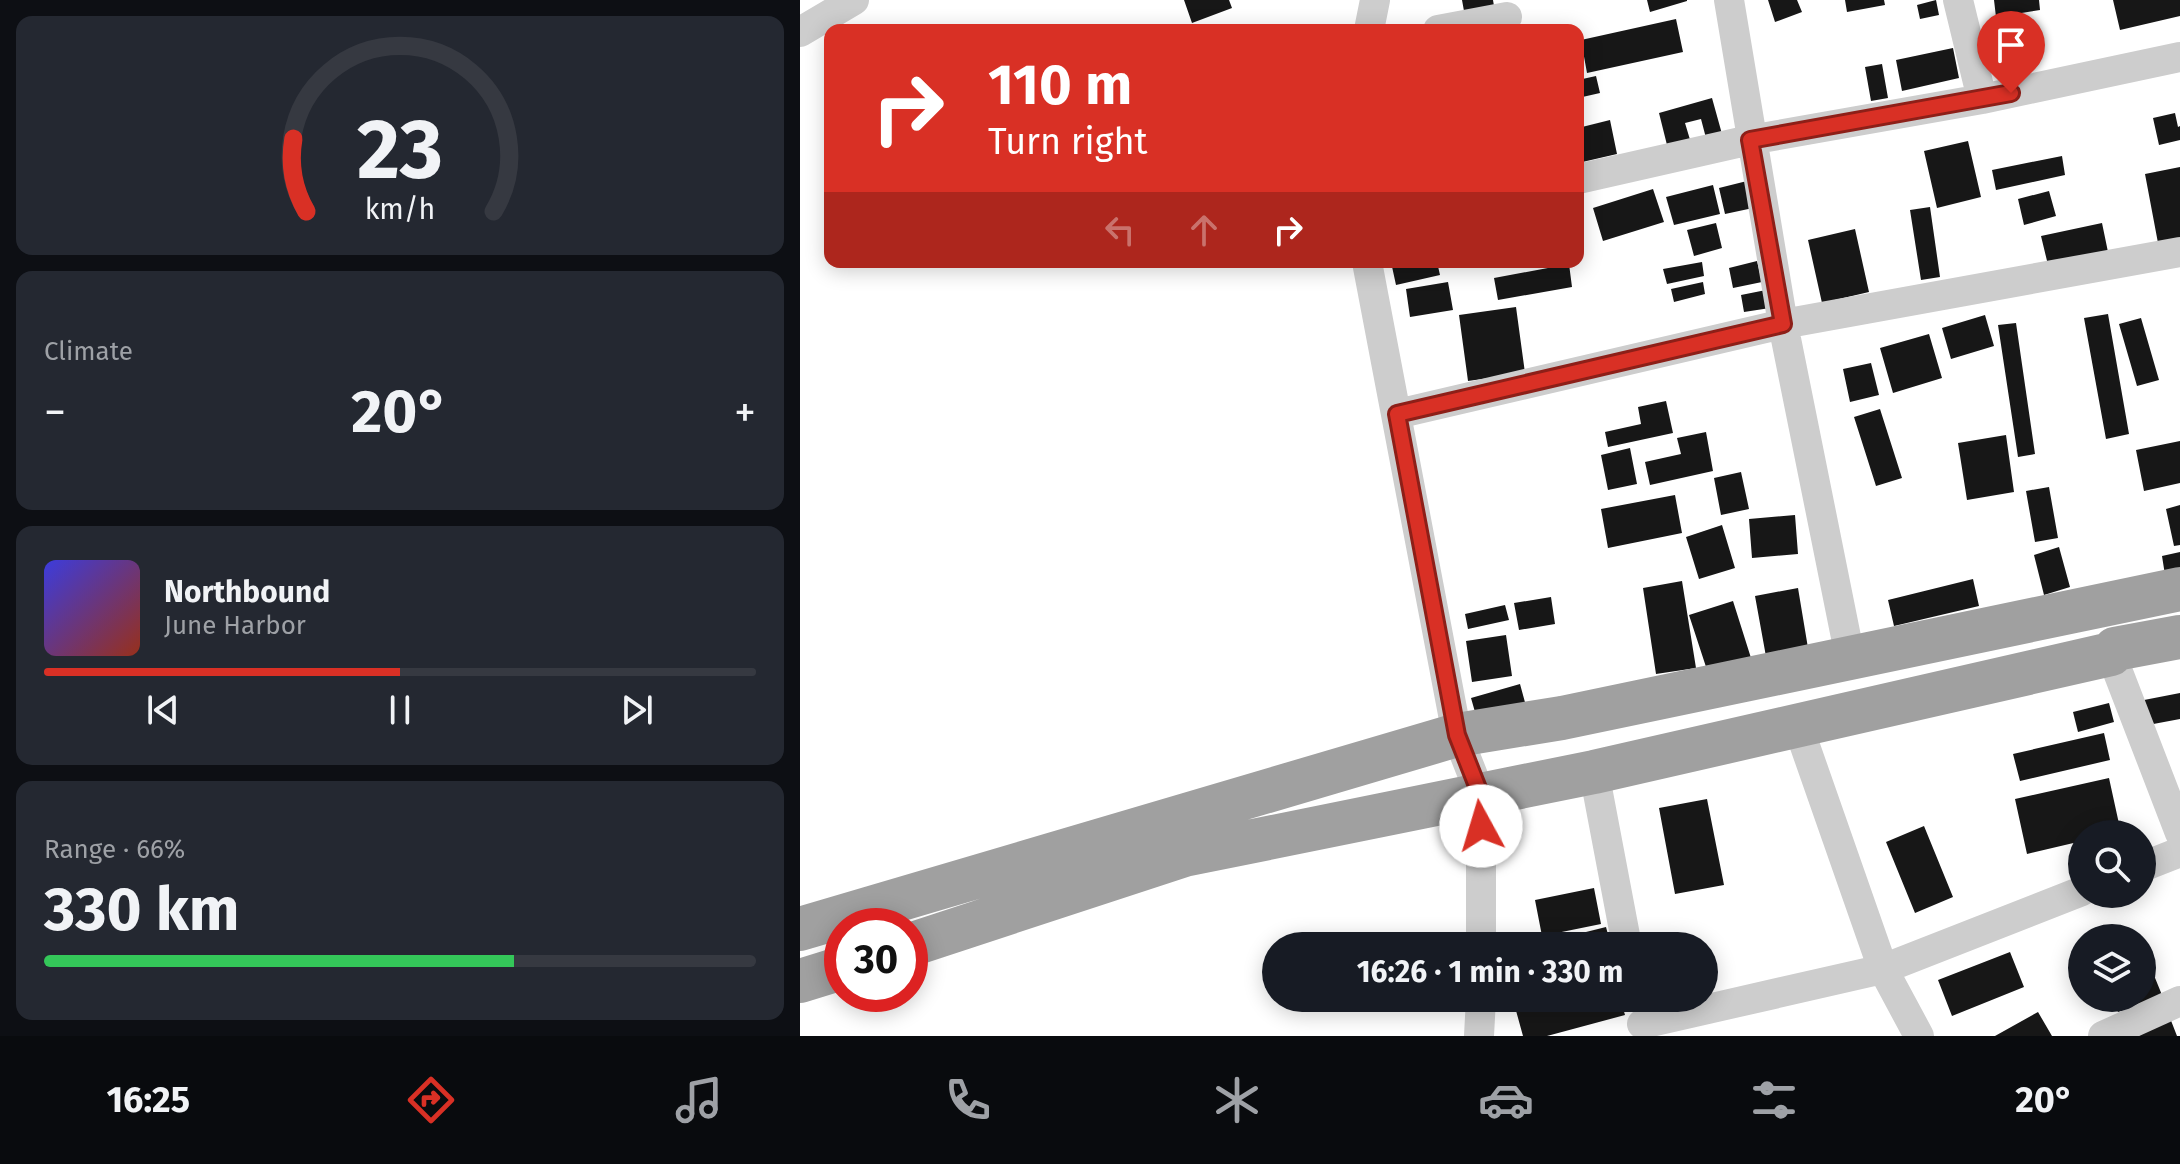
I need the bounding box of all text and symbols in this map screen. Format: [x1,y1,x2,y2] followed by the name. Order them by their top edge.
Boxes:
[1977,11,2045,93] pin
[1989,23,2033,67] icon: arrive
[988,52,1132,119] text: 110 m
[856,56,960,160] icon: right
[357,99,443,199] text: 23
[988,120,1148,164] text: Turn right
[365,192,435,227] text: km/h
[1098,208,1142,252] icon: left
[1182,208,1226,252] icon: ahead
[1266,208,1310,252] icon: right
[44,336,133,367] text: Climate
[351,376,449,448] text: 20°
[44,386,66,439] text: −
[734,386,756,439] text: +
[164,574,330,610] text: Northbound
[164,610,306,641] text: June Harbor
[141,688,185,732] icon: previous
[378,688,422,732] icon: pause
[615,688,659,732] icon: next
[1439,784,1523,868] position arrow
[2068,820,2156,1012] map controls
[2068,820,2156,908] button: search
[44,834,185,865] text: Range · 66%
[44,874,240,946] text: 330 km
[824,908,928,1012] speed limit sign: 30
[2068,924,2156,1012] button: layers
[1357,954,1623,990] text: 16:26 · 1 min · 330 m
[403,1072,459,1128] icon: directions
[671,1072,727,1128] icon: music
[940,1072,996,1128] icon: phone
[1209,1072,1265,1128] icon: climate
[1478,1072,1534,1128] icon: car
[1746,1072,1802,1128] icon: filters
[106,1078,190,1122] text: 16:25
[2015,1078,2074,1122] text: 20°

